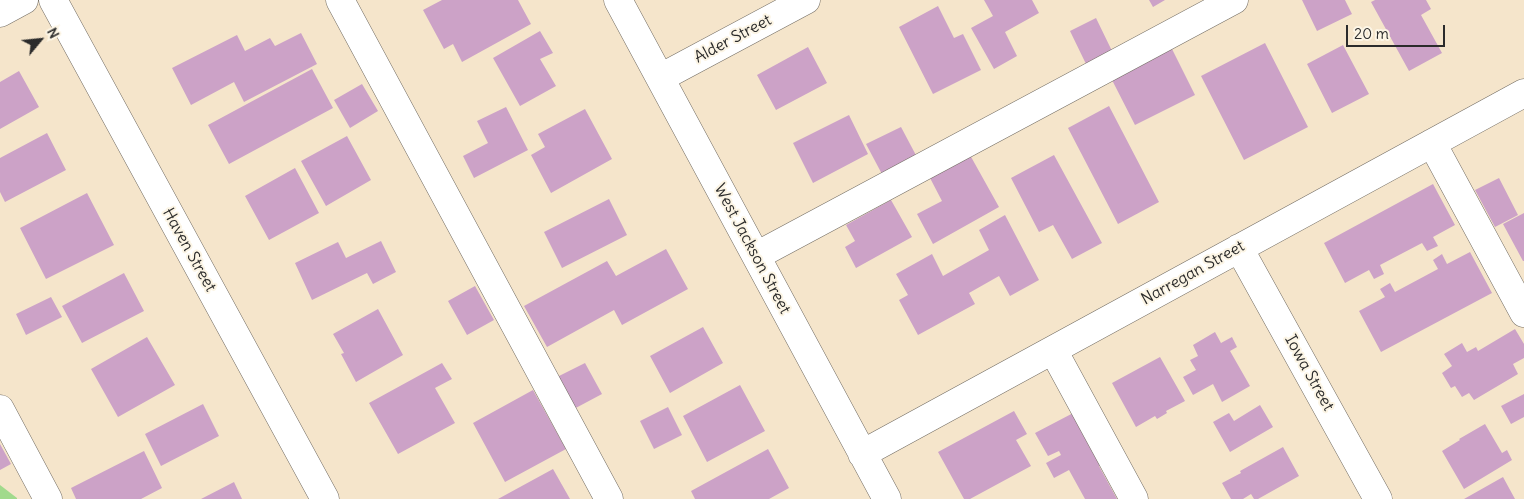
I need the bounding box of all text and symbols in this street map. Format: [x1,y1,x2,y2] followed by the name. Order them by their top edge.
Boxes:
[691,11,775,67] street label: Alder Street
[15,15,65,65] north arrow
[1349,15,1448,47] scale bar
[43,24,63,41] text: N
[1354,24,1389,43] text: 20 m
[710,181,794,317] street label: West Jackson Street
[158,205,220,295] street label: Haven Street
[1138,237,1248,309] street label: Narregan Street
[1280,332,1338,414] street label: Iowa Street

